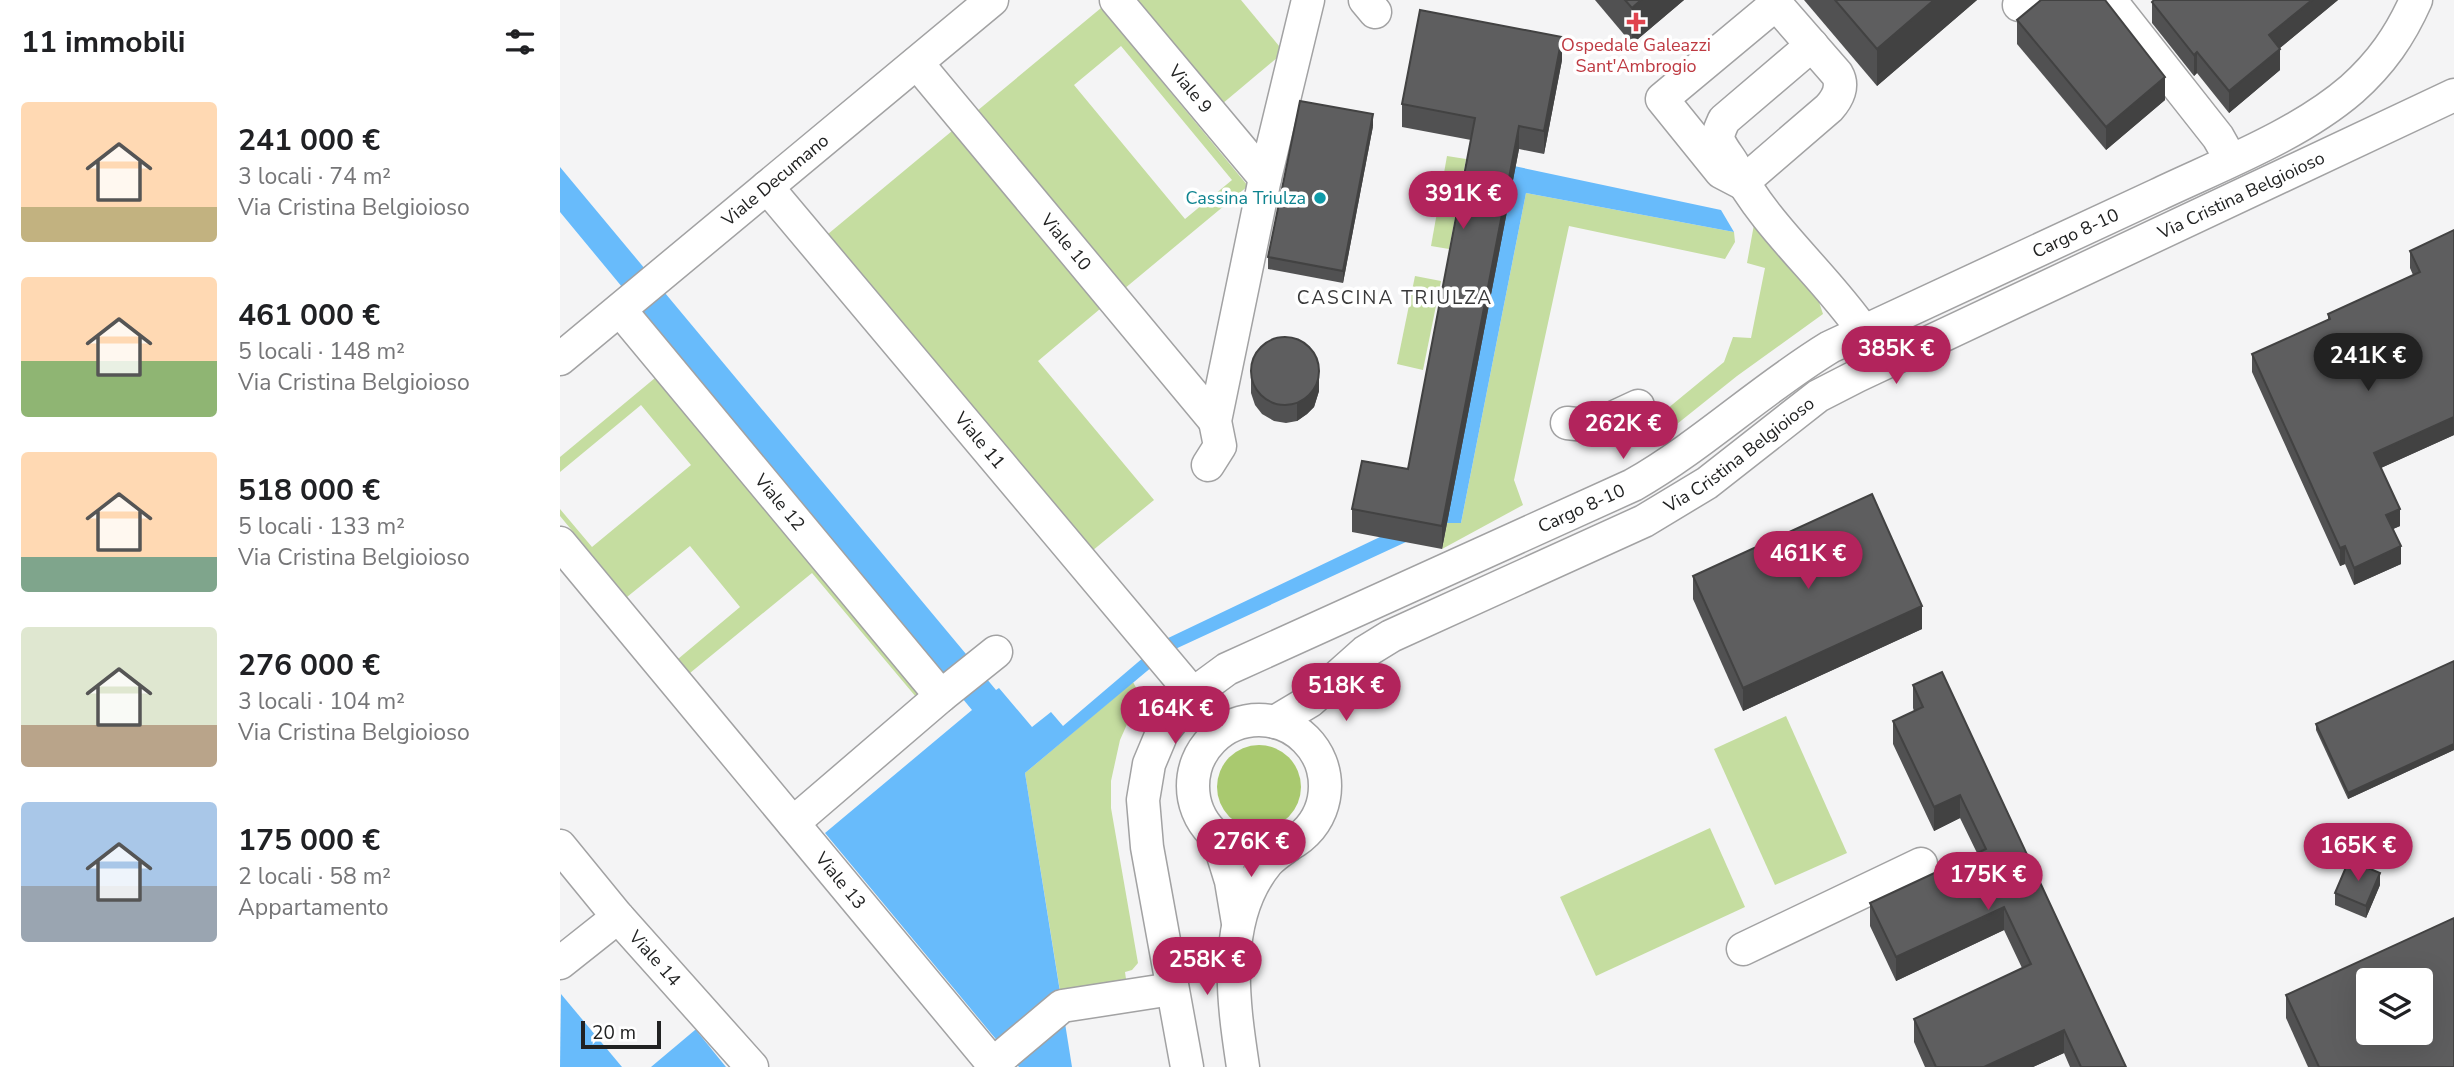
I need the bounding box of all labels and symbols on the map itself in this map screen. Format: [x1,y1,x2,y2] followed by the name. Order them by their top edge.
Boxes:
[1626,12,1646,32] marker: Ospedale Galeazzi Sant'Ambrogio
[1561,33,1711,78] place label: Ospedale Galeazzi Sant'Ambrogio
[1163,59,1218,118] street label: Viale 9
[716,129,834,232] street label: Viale Decumano
[2153,146,2329,245] street label: Via Cristina Belgioioso
[1406,172,1520,231] pin: 391K €
[1185,186,1306,210] place label: Cassina Triulza
[1312,190,1328,206] marker: Cassina Triulza
[2028,203,2123,264] street label: Cargo 8-10
[1035,208,1097,276] street label: Viale 10
[1297,285,1493,311] district label: CASCINA TRIULZA
[1839,326,1953,386] pin: 385K €
[2311,334,2425,393] pin: 241K €
[1659,391,1819,519] street label: Via Cristina Belgioioso
[1566,402,1680,461] pin: 262K €
[948,406,1011,474] street label: Viale 11
[748,468,811,536] street label: Viale 12
[1534,478,1629,539] street label: Cargo 8-10
[1751,532,1865,591] pin: 461K €
[1289,664,1403,723] pin: 518K €
[1118,686,1232,746] pin: 164K €
[1194,820,1308,879] pin: 276K €
[2301,824,2415,883] pin: 165K €
[809,846,871,914] street label: Viale 13
[1931,852,2045,912] pin: 175K €
[623,924,686,991] street label: Viale 14
[1150,937,1264,997] pin: 258K €
[581,1018,662,1050] scale bar

